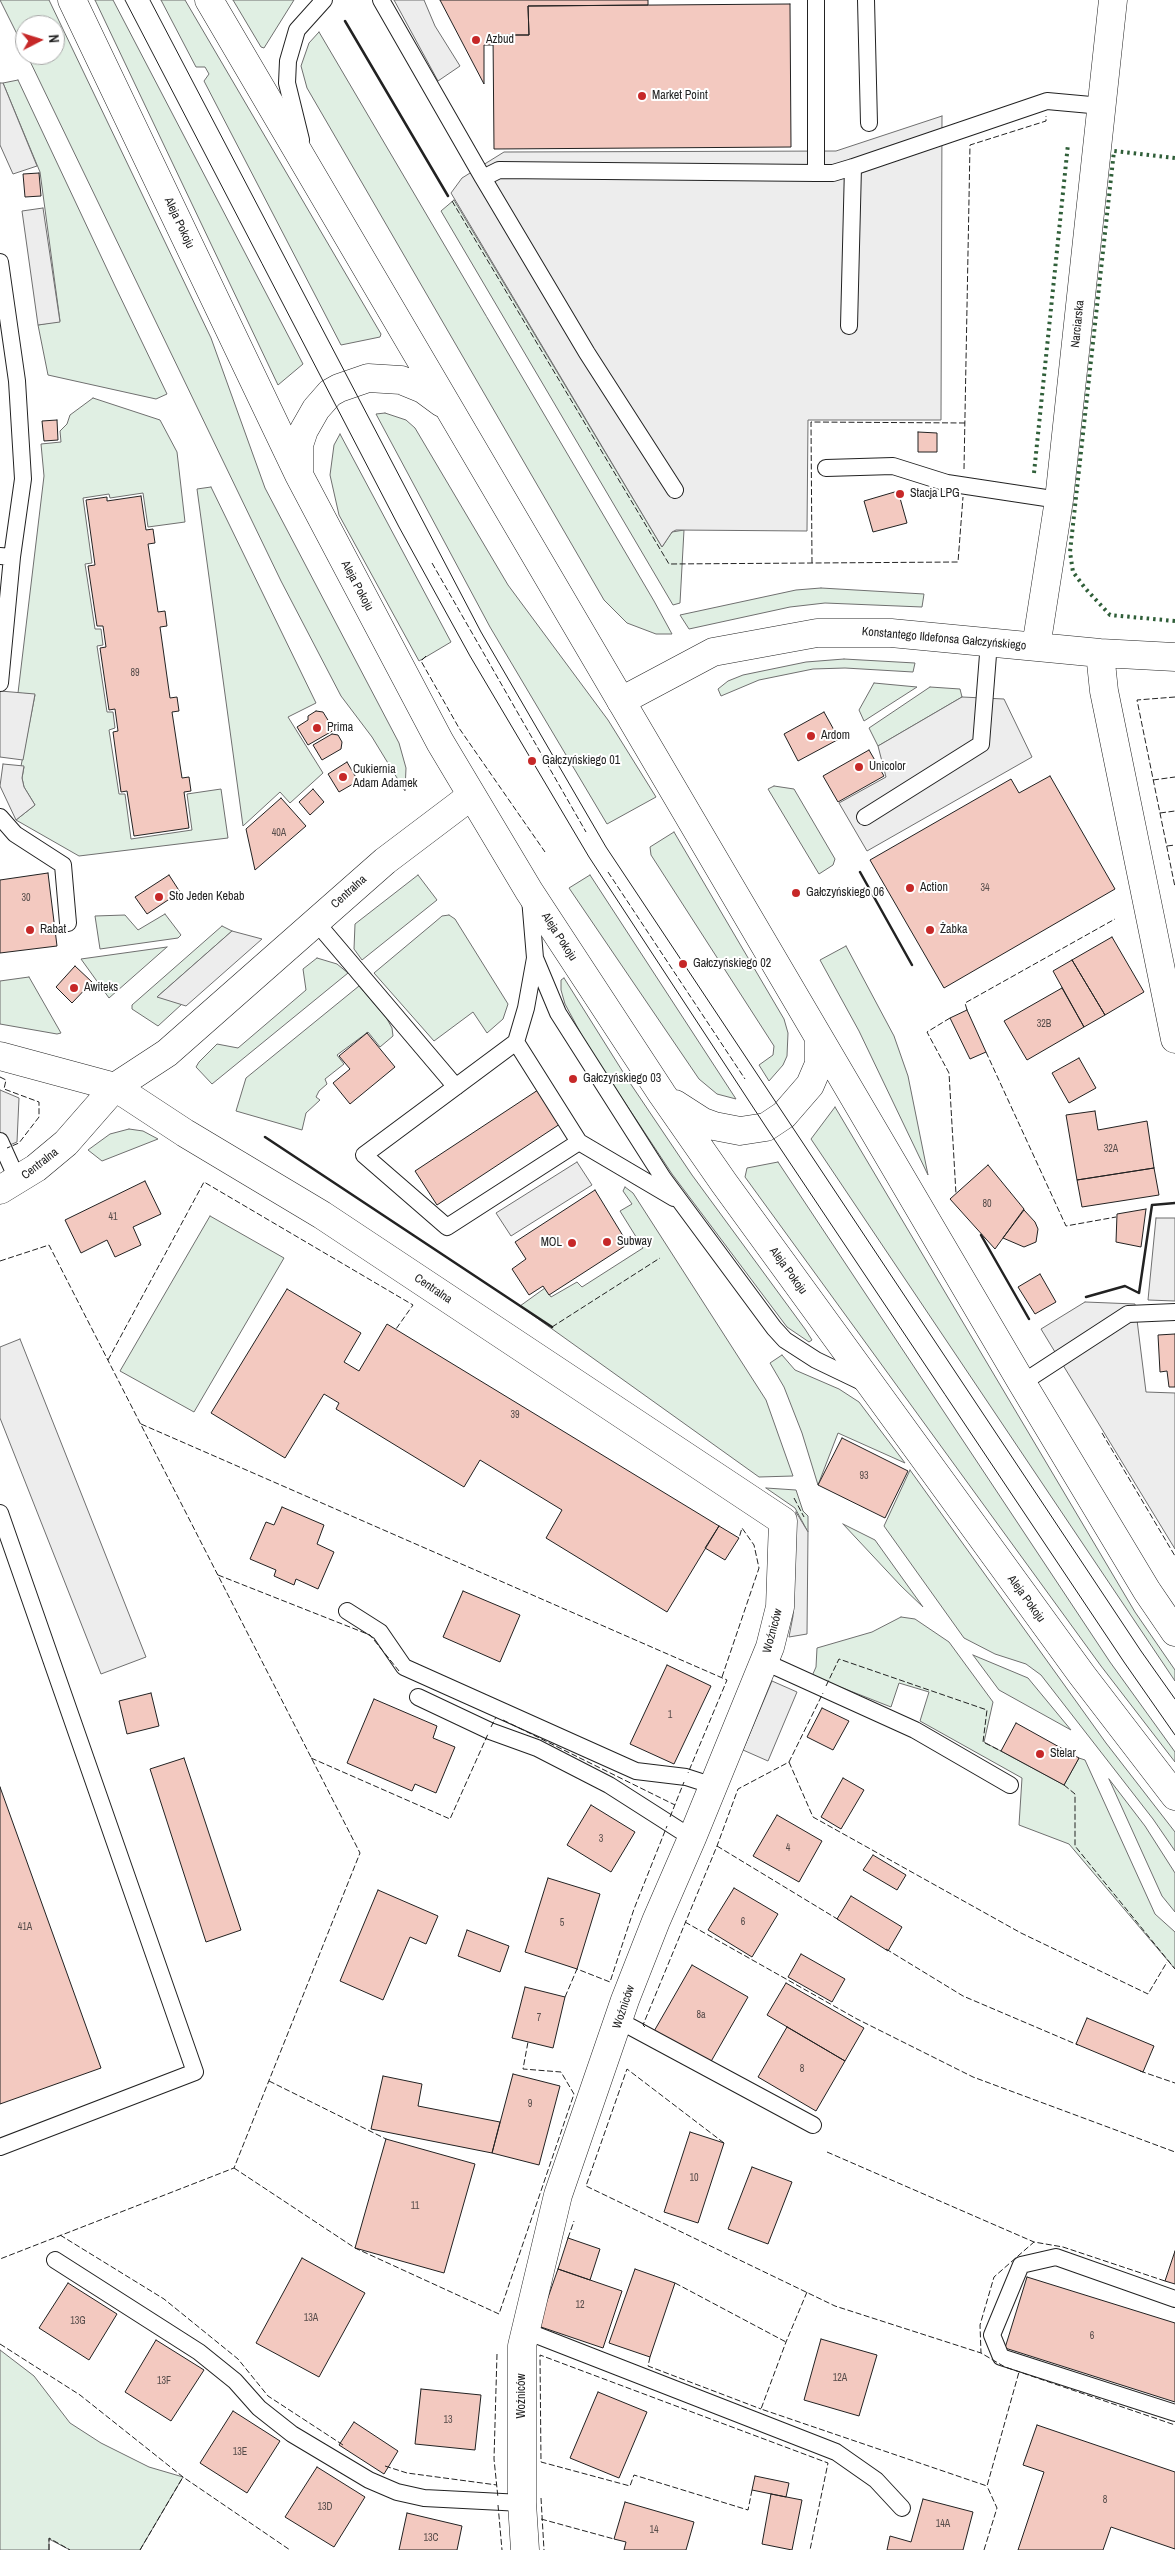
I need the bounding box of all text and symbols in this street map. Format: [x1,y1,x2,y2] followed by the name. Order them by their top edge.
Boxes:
[15,15,65,65] north arrow
[486,33,514,47] place label: Azbud
[45,34,63,44] text: N
[470,34,482,46] marker: Azbud
[652,89,708,103] place label: Market Point
[636,90,648,102] marker: Market Point
[161,195,197,251] street label: Aleja Pokoju
[1068,300,1088,348] street label: Narciarska
[910,487,960,501] place label: Stacja LPG
[894,488,906,500] marker: Stacja LPG
[338,558,376,614] street label: Aleja Pokoju
[861,625,1027,653] street label: Konstantego Ildefonsa Gałczyńskiego
[130,667,140,679] house number: 89
[327,721,353,735] place label: Prima
[311,722,323,734] marker: Prima
[821,729,850,743] place label: Ardom
[805,730,817,742] marker: Ardom
[542,754,620,768] place label: Gałczyńskiego 01
[526,755,538,767] marker: Gałczyńskiego 01
[869,760,906,774] place label: Unicolor
[853,761,865,773] marker: Unicolor
[353,763,418,791] place label: Cukiernia Adam Adamek
[337,771,349,783] marker: Cukiernia Adam Adamek
[272,827,286,839] house number: 40A
[328,872,370,912] street label: Centralna
[920,881,948,895] place label: Action
[904,882,916,894] marker: Action
[980,882,990,894] house number: 34
[806,886,884,900] place label: Gałczyńskiego 06
[790,887,802,899] marker: Gałczyńskiego 06
[169,890,245,904] place label: Sto Jeden Kebab
[153,891,165,903] marker: Sto Jeden Kebab
[21,892,31,904] house number: 30
[538,910,580,964] street label: Aleja Pokoju
[40,923,66,937] place label: Rabat
[940,923,967,937] place label: Żabka
[24,924,36,936] marker: Rabat
[924,924,936,936] marker: Żabka
[693,957,771,971] place label: Gałczyńskiego 02
[677,958,689,970] marker: Gałczyńskiego 02
[84,981,118,995] place label: Awiteks
[68,982,80,994] marker: Awiteks
[1037,1018,1051,1030] house number: 32B
[583,1072,661,1086] place label: Gałczyńskiego 03
[567,1073,579,1085] marker: Gałczyńskiego 03
[1104,1143,1118,1155] house number: 32A
[19,1145,61,1183] street label: Centralna
[982,1198,992,1210] house number: 80
[108,1211,118,1223] house number: 41
[617,1235,652,1249] place label: Subway
[541,1236,562,1250] place label: MOL
[601,1236,613,1248] marker: Subway
[566,1237,578,1249] marker: MOL
[766,1245,810,1297] street label: Aleja Pokoju
[411,1271,455,1307] street label: Centralna
[510,1409,520,1421] house number: 39
[859,1470,869,1482] house number: 93
[1004,1573,1048,1625] street label: Aleja Pokoju
[760,1607,786,1655] street label: Woźniców
[668,1709,672,1721] house number: 1
[1050,1747,1076,1761] place label: Stelar
[1034,1748,1046,1760] marker: Stelar
[599,1833,603,1845] house number: 3
[786,1842,790,1854] house number: 4
[741,1916,745,1928] house number: 6
[560,1917,564,1929] house number: 5
[18,1921,32,1933] house number: 41A
[610,1983,638,2031] street label: Woźniców
[696,2009,706,2021] house number: 8a
[537,2012,541,2024] house number: 7
[800,2063,804,2075] house number: 8
[528,2098,532,2110] house number: 9
[689,2172,699,2184] house number: 10
[411,2200,419,2212] house number: 11
[575,2299,585,2311] house number: 12
[304,2312,318,2324] house number: 13A
[70,2315,86,2327] house number: 13G
[1090,2330,1094,2342] house number: 6
[833,2372,847,2384] house number: 12A
[515,2373,529,2419] street label: Woźniców
[157,2375,171,2387] house number: 13F
[443,2414,453,2426] house number: 13
[233,2446,247,2458] house number: 13E
[1103,2494,1107,2506] house number: 8
[317,2501,333,2513] house number: 13D
[936,2518,950,2530] house number: 14A
[649,2524,659,2536] house number: 14
[423,2532,439,2544] house number: 13C

